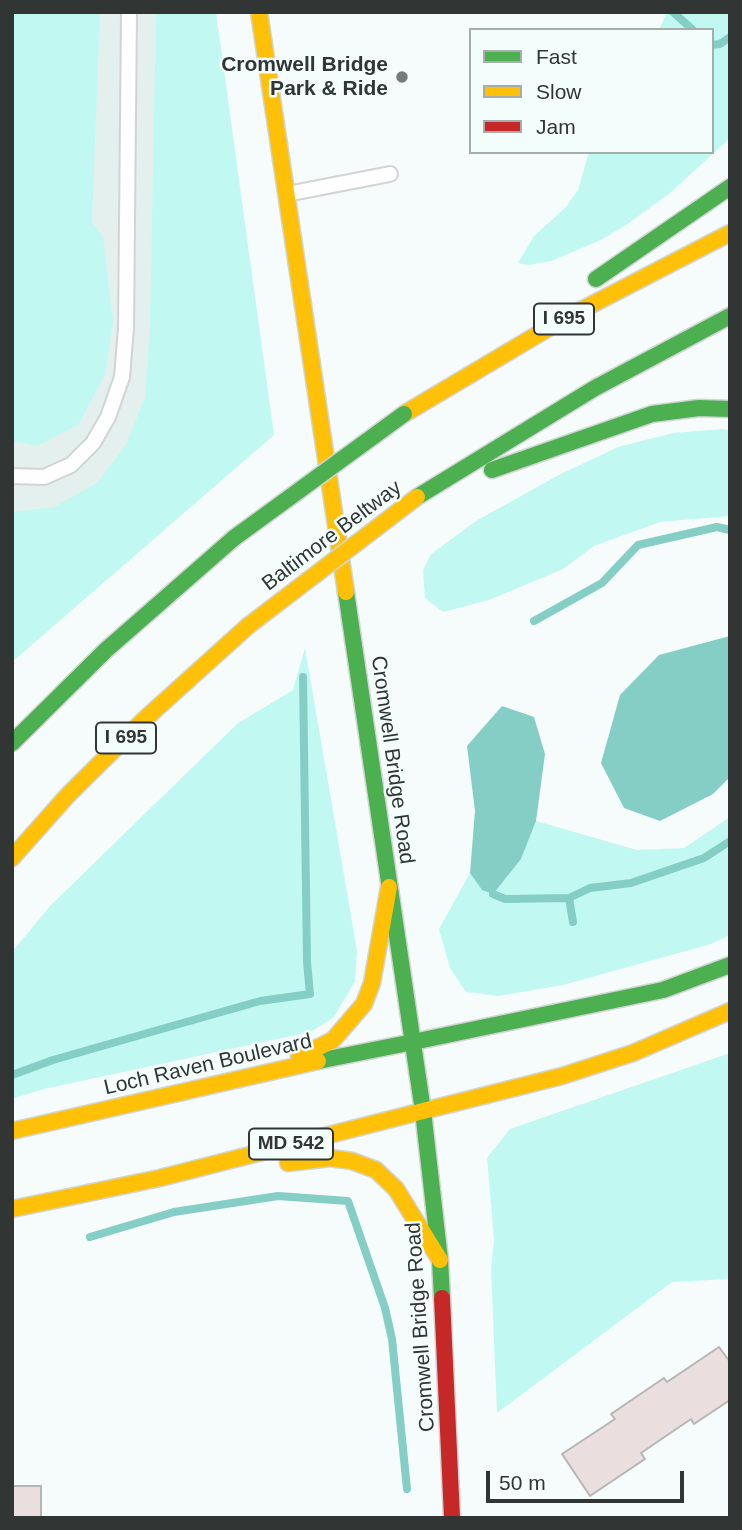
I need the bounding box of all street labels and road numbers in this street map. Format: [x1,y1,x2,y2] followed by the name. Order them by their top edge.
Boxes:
[534,304,594,334] road number: I 695
[257,475,407,597] street label: Baltimore Beltway
[365,654,419,866] street label: Cromwell Bridge Road
[96,722,156,754] road number: I 695
[102,1029,314,1101] street label: Loch Raven Boulevard
[249,1128,333,1160] road number: MD 542
[401,1221,441,1433] street label: Cromwell Bridge Road

